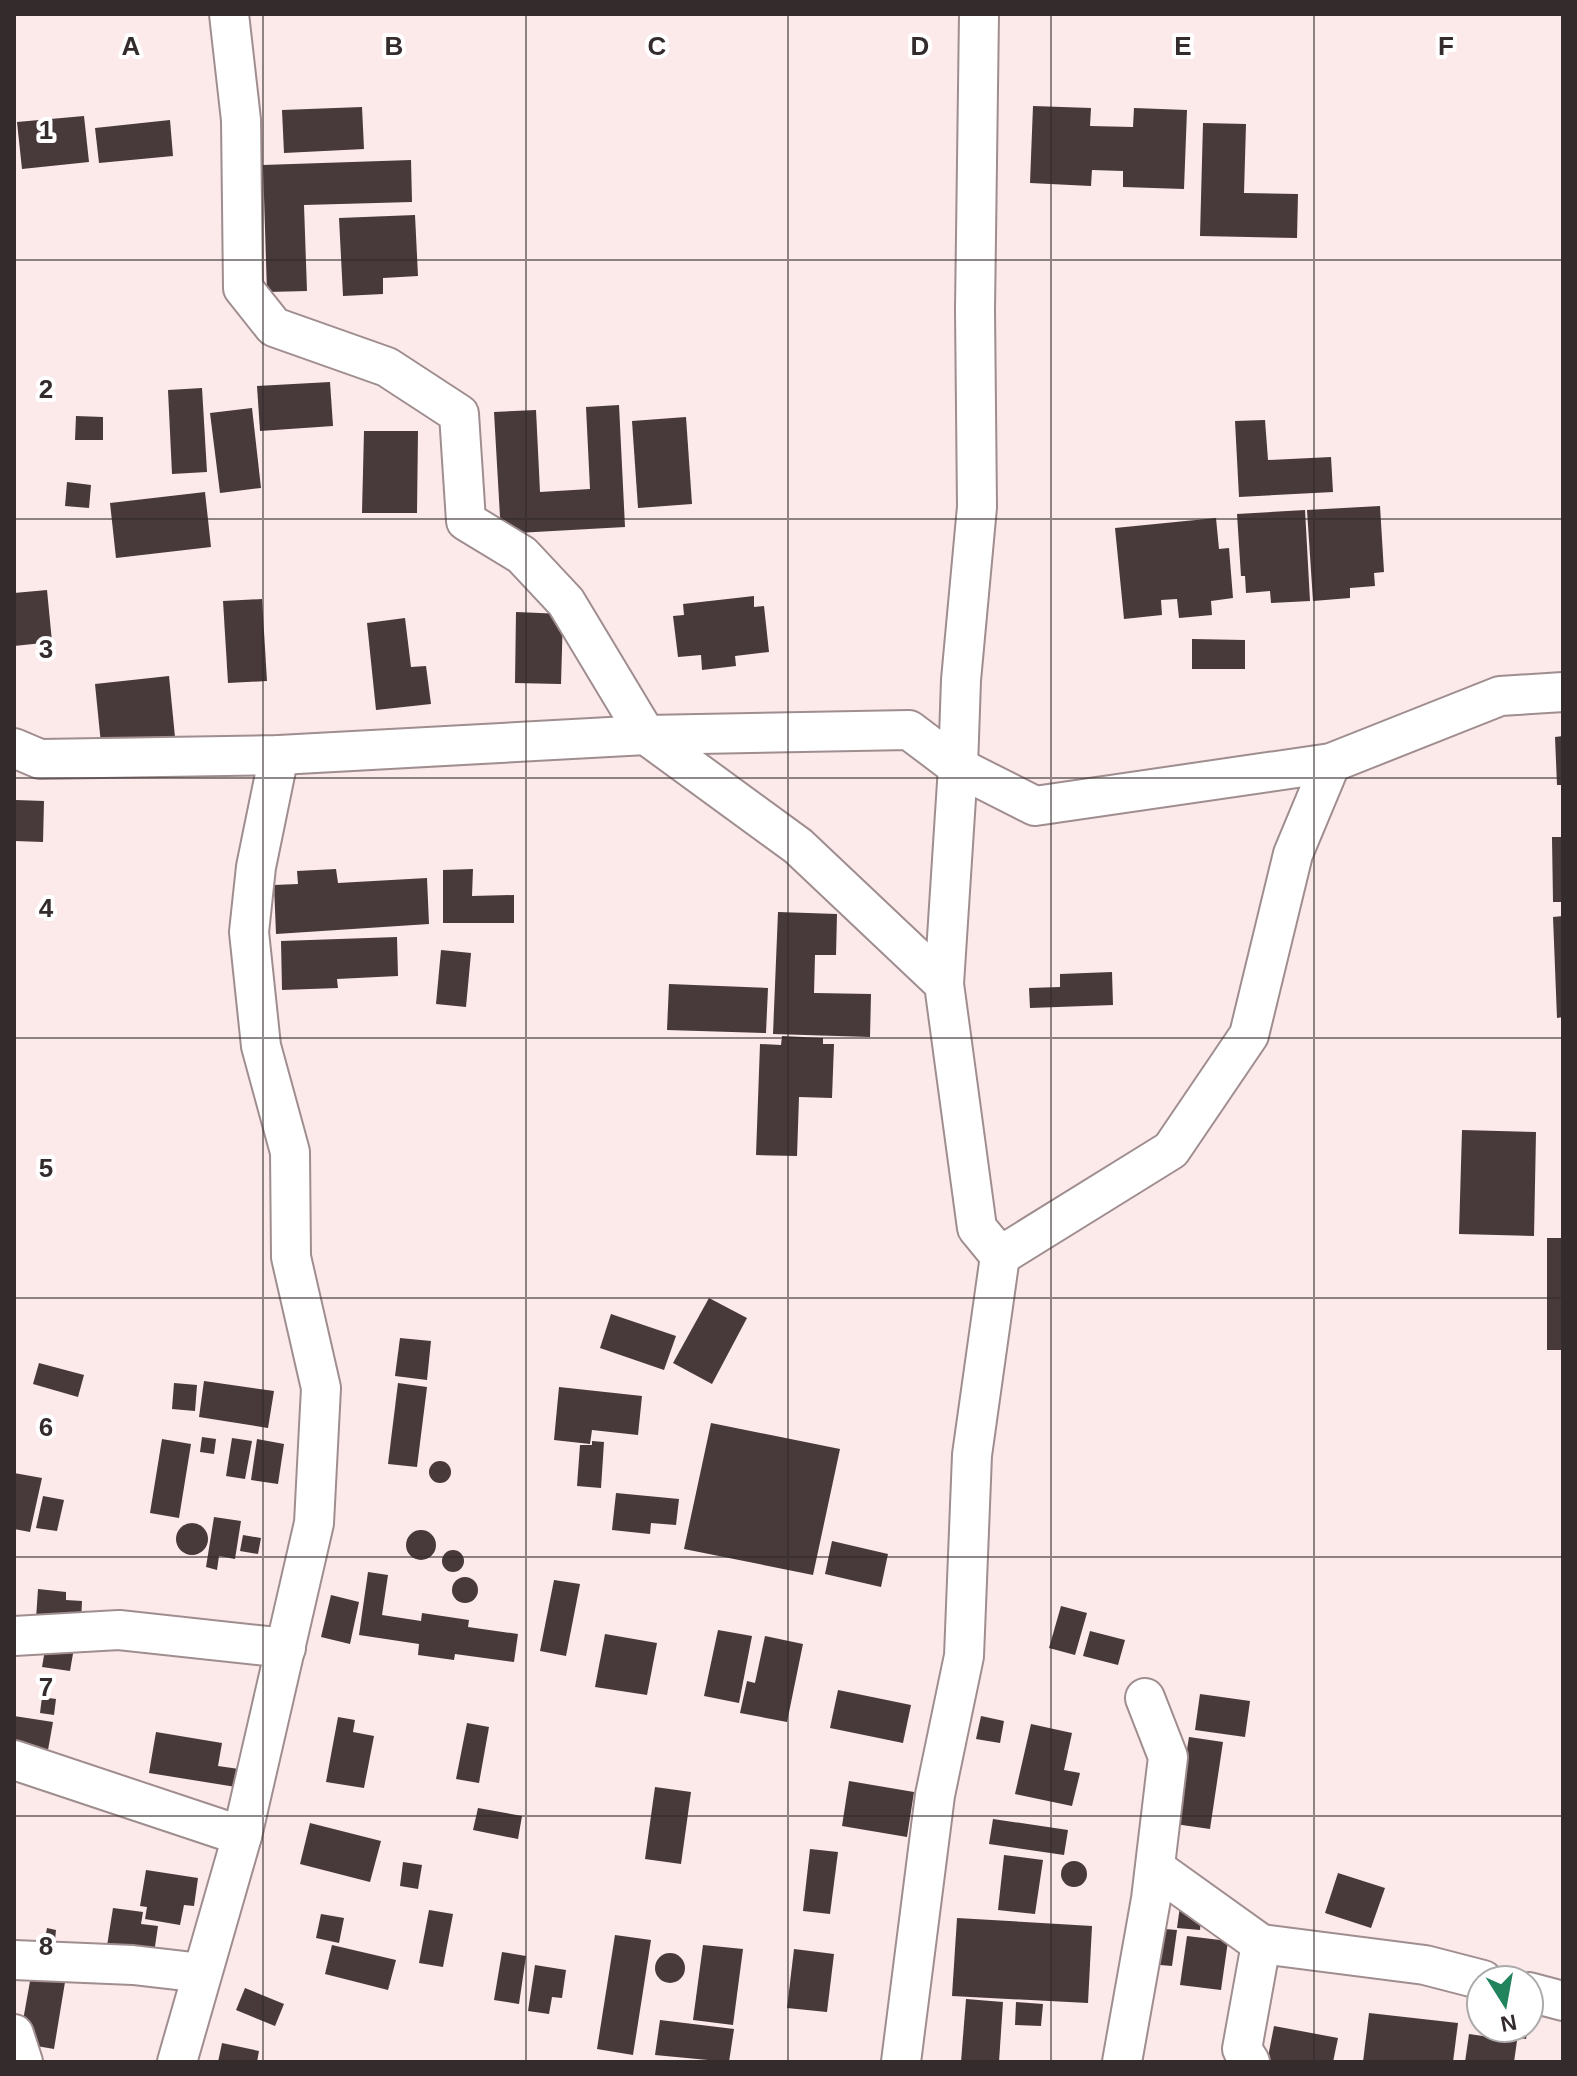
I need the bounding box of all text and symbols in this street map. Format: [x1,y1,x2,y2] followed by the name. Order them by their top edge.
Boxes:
[122,31,141,61] text: A
[385,31,403,61] text: B
[648,31,667,61] text: C
[911,31,929,61] text: D
[1174,31,1192,61] text: E
[1438,31,1454,61] text: F
[39,115,53,145] text: 1
[39,374,53,404] text: 2
[39,634,53,664] text: 3
[39,893,54,923] text: 4
[39,1153,53,1183] text: 5
[39,1412,53,1442] text: 6
[39,1672,53,1702] text: 7
[39,1931,53,1961] text: 8
[1465,1964,1545,2044] north arrow
[1499,2009,1519,2037] text: N

